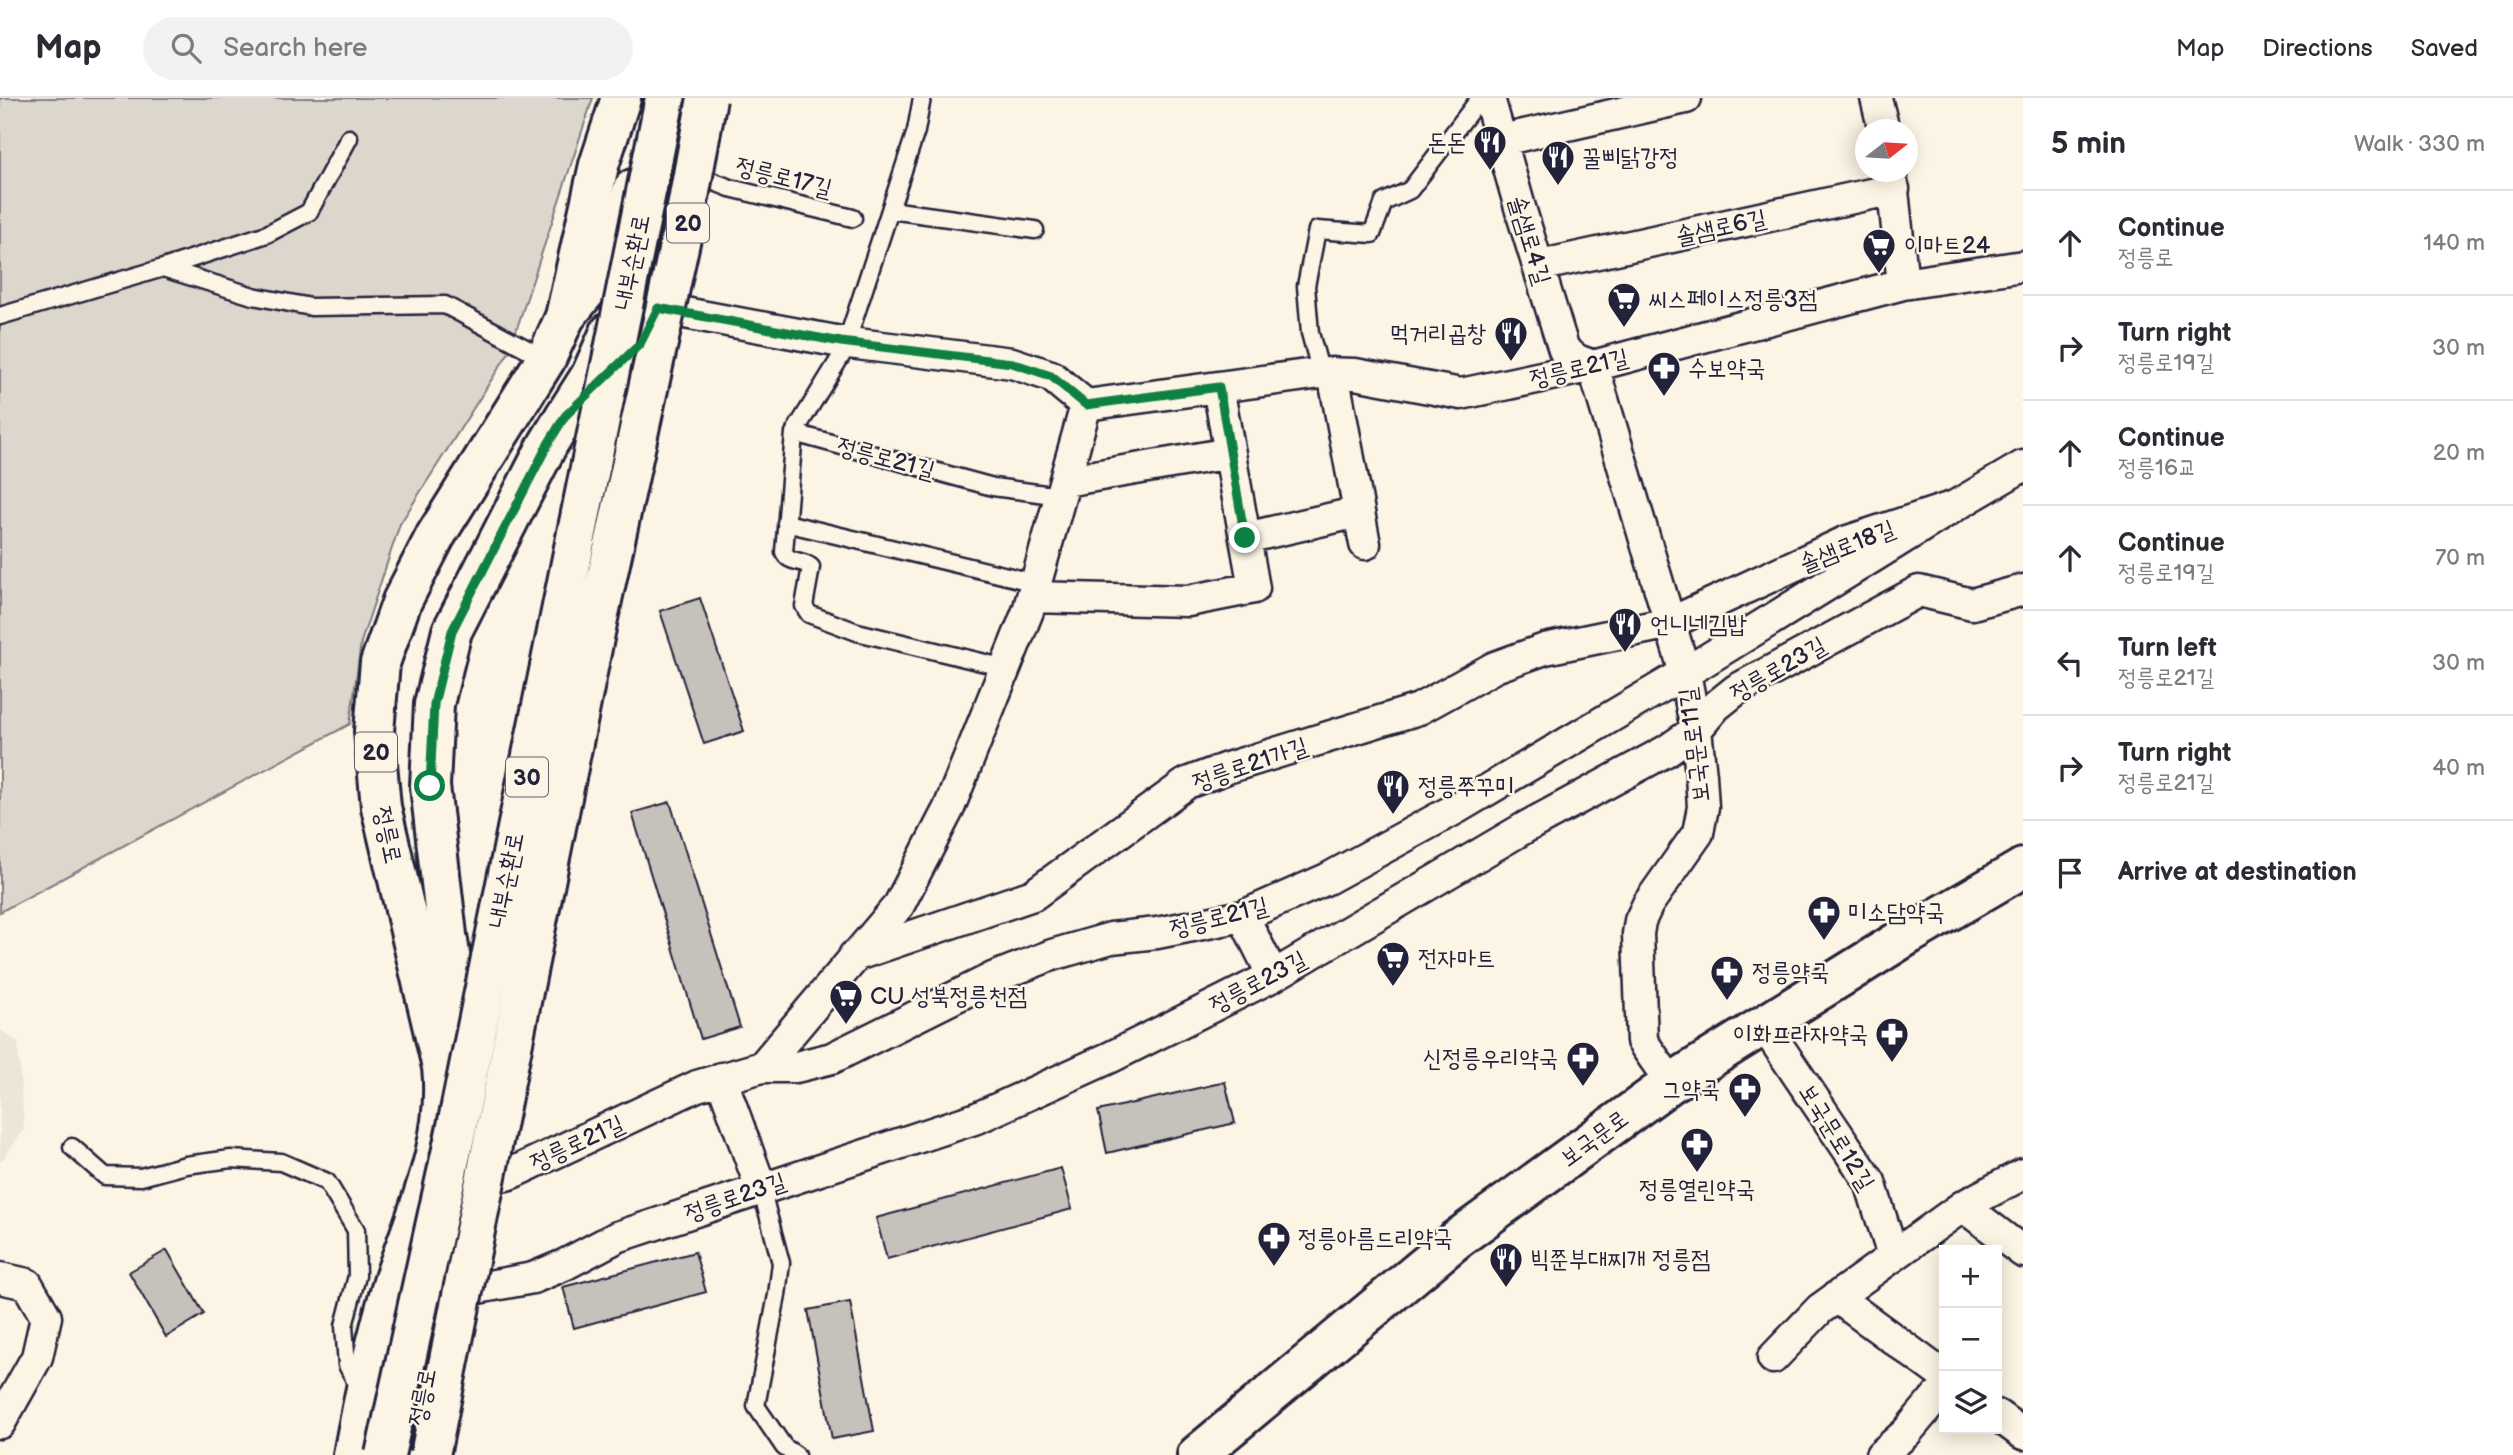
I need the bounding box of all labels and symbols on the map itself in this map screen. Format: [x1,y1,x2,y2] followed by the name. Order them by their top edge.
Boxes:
[1855,119,1918,182] north arrow
[1471,123,1509,172] restaurant icon: 돈돈
[1427,128,1466,157] place label: 돈돈
[1539,138,1577,187] restaurant icon: 꿀삐닭강정
[1582,143,1679,172] place label: 꿀삐닭강정
[733,152,835,203] street label: 정릉로17길
[1502,192,1557,288] street label: 솔샘로4길
[667,204,709,242] road number: 20
[1673,204,1769,251] street label: 솔샘로6길
[609,212,656,312] street label: 내부순환로
[1860,226,1898,275] supermarket icon: 이마트24
[1904,231,1991,260] place label: 이마트24
[1605,280,1643,329] supermarket icon: 씨스페이스정릉3점
[1648,285,1817,314] place label: 씨스페이스정릉3점
[1492,314,1530,363] restaurant icon: 먹거리곱창
[1389,319,1486,348] place label: 먹거리곱창
[1527,343,1631,394] street label: 정릉로21길
[1645,349,1683,398] pharmacy icon: 수보약국
[1688,354,1765,383] place label: 수보약국
[834,431,938,485] street label: 정릉로21길
[1795,514,1899,579] street label: 솔샘로18길
[1229,522,1260,553] route end
[1606,605,1644,654] restaurant icon: 언니네김밥
[1650,610,1747,639] place label: 언니네김밥
[1725,630,1831,708] street label: 정릉로23길
[1673,686,1716,804] street label: 보국문로11길
[1189,731,1311,798] street label: 정릉로21가길
[355,732,397,772] road number: 20
[506,758,548,796] road number: 30
[1374,767,1412,816] restaurant icon: 정릉쭈꾸미
[414,770,445,801] route start
[1418,772,1515,801] place label: 정릉쭈꾸미
[367,804,408,866] street label: 정릉로
[483,830,530,930] street label: 내부순환로
[1167,891,1271,944] street label: 정릉로21길
[1805,893,1843,942] pharmacy icon: 미소담약국
[1848,898,1945,927] place label: 미소담약국
[1374,939,1412,988] supermarket icon: 전자마트
[1418,944,1495,973] place label: 전자마트
[1205,945,1312,1020] street label: 정릉로23길
[1708,953,1746,1002] pharmacy icon: 정릉약국
[1752,958,1829,987] place label: 정릉약국
[827,977,865,1026] supermarket icon: CU 성북정릉천점
[870,982,1027,1011] place label: CU 성북정릉천점
[1873,1015,1911,1064] pharmacy icon: 이화프라자약국
[1733,1020,1868,1049] place label: 이화프라자약국
[1564,1039,1602,1088] pharmacy icon: 신정릉우리약국
[1423,1044,1558,1073] place label: 신정릉우리약국
[1726,1070,1764,1119] pharmacy icon: 그약국
[1662,1075,1720,1104] place label: 그약국
[1792,1079,1881,1196] street label: 보국문로12길
[1555,1104,1634,1173] street label: 보국문로
[526,1109,629,1178] street label: 정릉로21길
[1678,1125,1716,1174] pharmacy icon: 정릉열린약국
[680,1167,790,1228] street label: 정릉로23길
[1639,1175,1755,1204] place label: 정릉열린약국
[1255,1219,1293,1268] pharmacy icon: 정릉아름드리약국
[1298,1224,1453,1253] place label: 정릉아름드리약국
[1487,1240,1525,1289] restaurant icon: 빅쭌부대찌개 정릉점
[1530,1245,1710,1274] place label: 빅쭌부대찌개 정릉점
[403,1366,442,1428] street label: 정릉로

